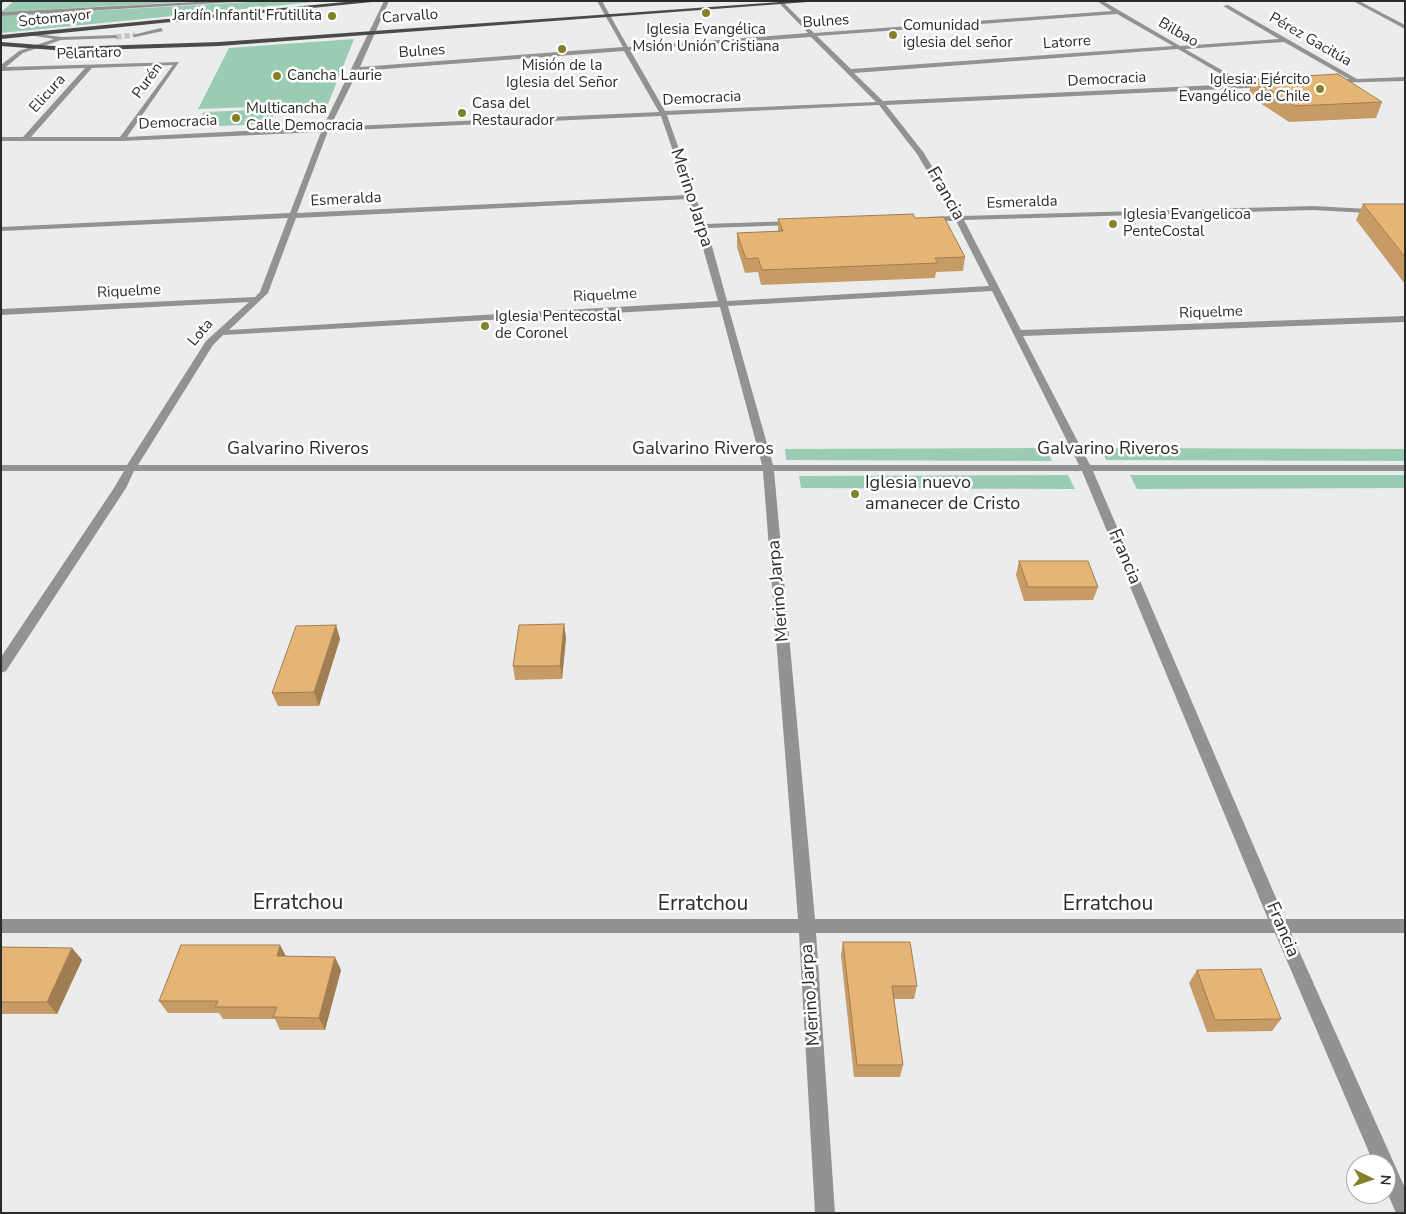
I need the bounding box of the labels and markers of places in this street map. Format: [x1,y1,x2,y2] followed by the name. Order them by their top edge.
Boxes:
[172,7,322,25] place label: Jardín Infantil Frutillita
[700,7,712,19] marker: Iglesia Evangélica Msión Unión Cristiana
[326,10,338,22] marker: Jardín Infantil Frutillita
[903,17,1013,52] place label: Comunidad iglesia del señor
[632,21,780,56] place label: Iglesia Evangélica Msión Unión Cristiana
[887,29,899,41] marker: Comunidad iglesia del señor
[556,43,568,55] marker: Misión de la Iglesia del Señor
[506,57,618,92] place label: Misión de la Iglesia del Señor
[287,67,382,85] place label: Cancha Laurie
[271,70,283,82] marker: Cancha Laurie
[1179,71,1310,106] place label: Iglesia: Ejército Evangélico de Chile
[1314,83,1326,95] marker: Iglesia: Ejército Evangélico de Chile
[472,95,554,130] place label: Casa del Restaurador
[246,100,363,135] place label: Multicancha Calle Democracia
[456,107,468,119] marker: Casa del Restaurador
[230,112,242,124] marker: Multicancha Calle Democracia
[1123,206,1251,241] place label: Iglesia Evangelicoa PenteCostal
[1107,218,1119,230] marker: Iglesia Evangelicoa PenteCostal
[495,308,621,343] place label: Iglesia Pentecostal de Coronel
[479,320,491,332] marker: Iglesia Pentecostal de Coronel
[865,473,1020,516] place label: Iglesia nuevo amanecer de Cristo
[849,488,861,500] marker: Iglesia nuevo amanecer de Cristo

